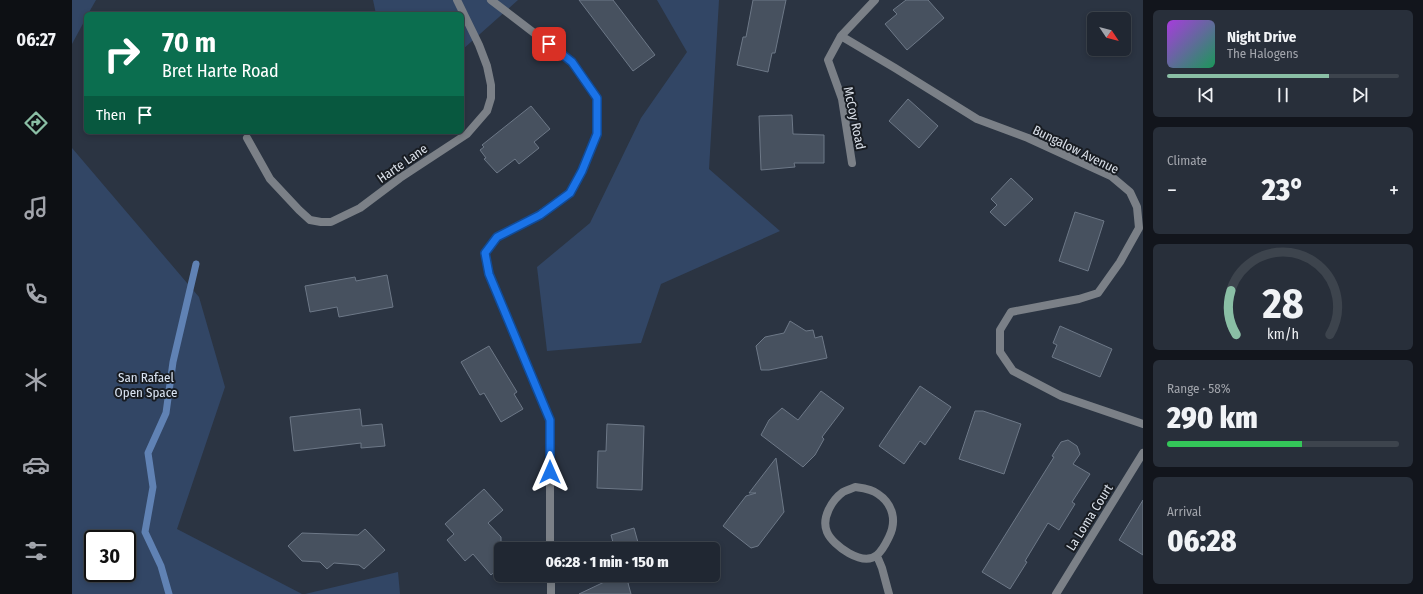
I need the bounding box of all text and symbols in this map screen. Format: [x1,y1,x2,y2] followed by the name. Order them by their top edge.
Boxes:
[1087,12,1131,56] north arrow
[1087,12,1131,56] map controls
[162,26,216,59] text: 70 m
[532,27,566,61] pin
[96,28,148,80] icon: right
[1227,28,1296,46] text: Night Drive
[16,29,56,51] text: 06:27
[538,33,560,55] icon: arrive
[1227,46,1298,61] text: The Halogens
[162,60,279,82] text: Bret Harte Road
[1195,84,1217,106] icon: previous
[1272,84,1294,106] icon: pause
[1349,84,1371,106] icon: next
[841,85,868,151] street label: McCoy Road
[134,104,156,126] icon: arrive
[96,106,126,124] text: Then
[22,109,50,137] icon: directions
[1030,122,1121,177] street label: Bungalow Avenue
[374,141,430,186] street label: Harte Lane
[1167,153,1207,168] text: Climate
[1262,172,1304,208] text: 23°
[1167,177,1177,204] text: −
[1389,177,1399,204] text: +
[22,194,50,222] icon: music
[1261,279,1304,329] text: 28
[22,280,50,308] icon: phone
[1267,326,1299,343] text: km/h
[22,366,50,394] icon: climate
[115,370,177,400] park label: San Rafael Open Space
[1167,381,1231,396] text: Range · 58%
[1167,400,1258,436] text: 290 km
[22,451,50,479] icon: car
[529,451,571,493] position arrow
[1063,481,1116,553] street label: La Loma Court
[1167,504,1201,519] text: Arrival
[1167,523,1237,559] text: 06:28
[84,530,136,582] speed limit sign: 30
[22,537,50,565] icon: filters
[545,553,669,571] text: 06:28 · 1 min · 150 m

